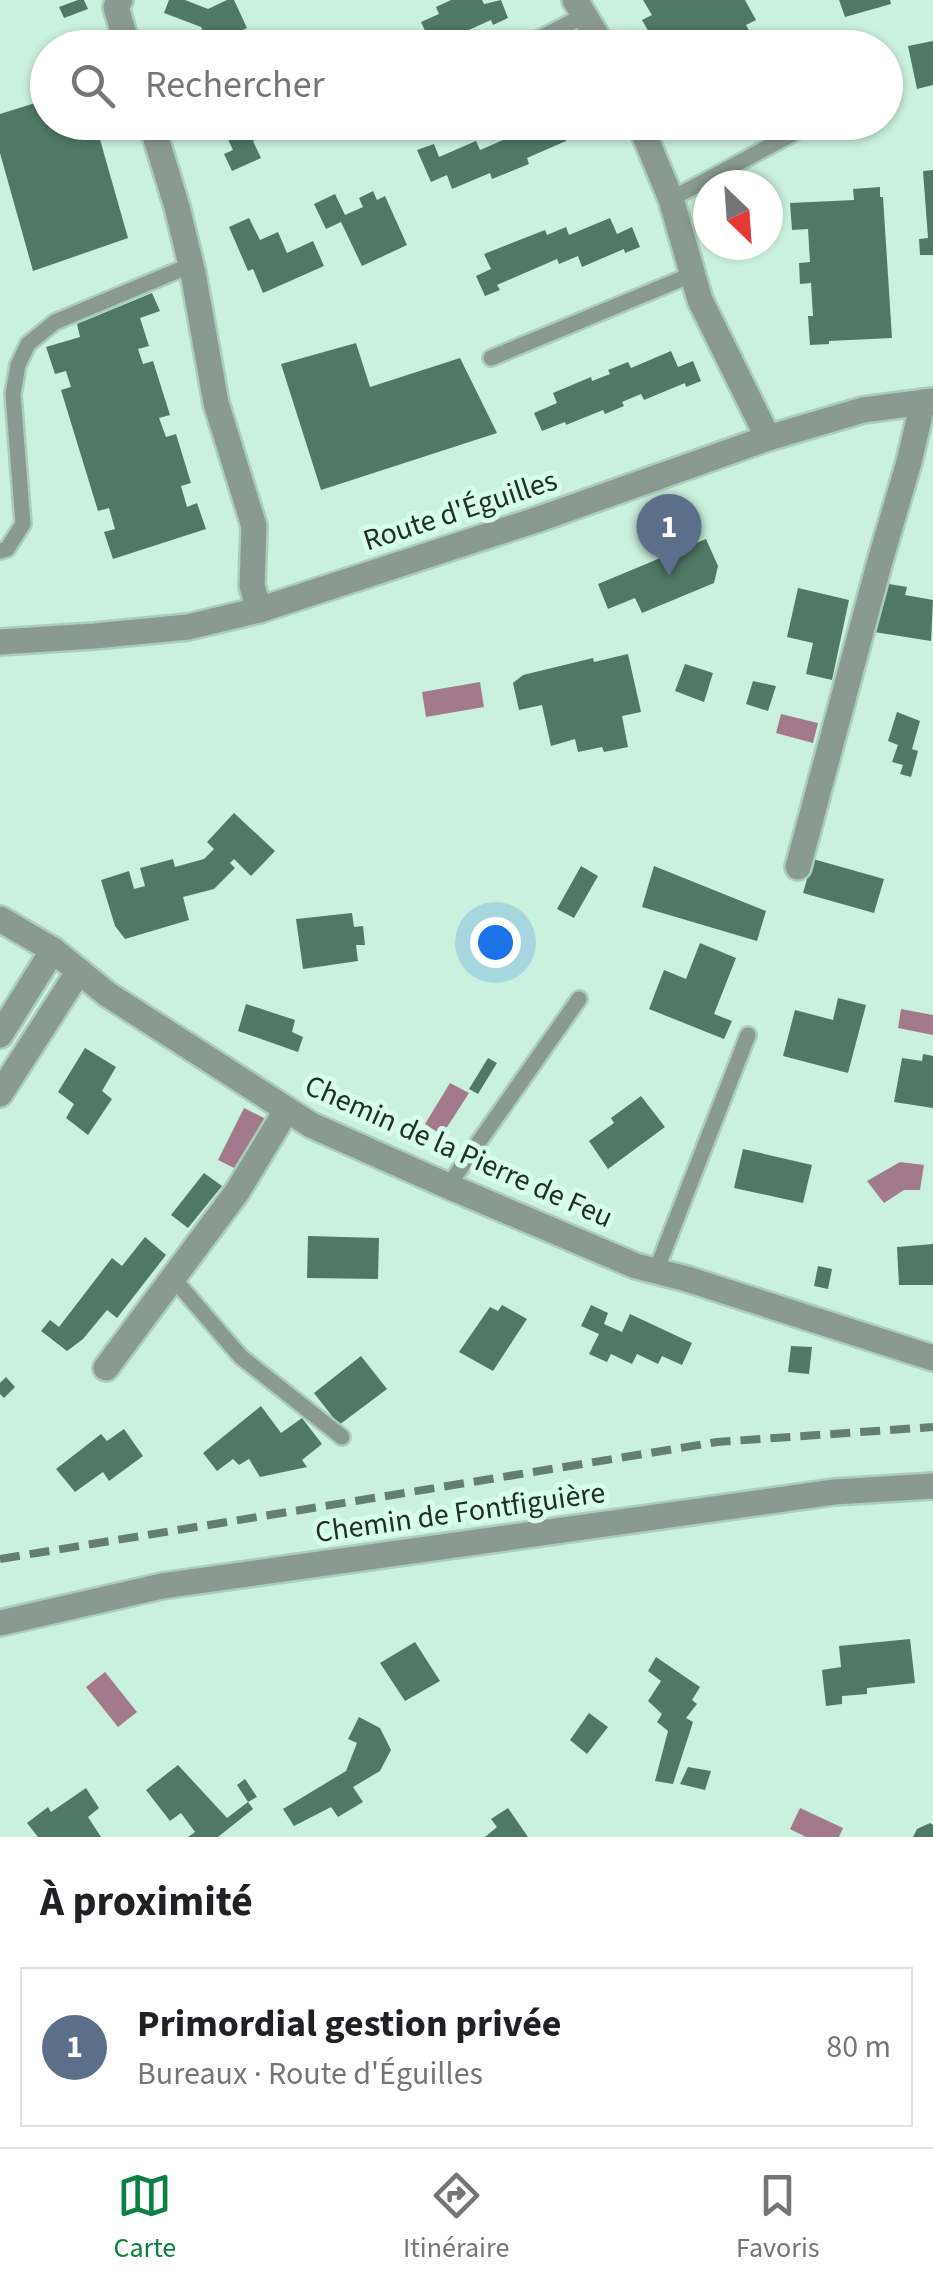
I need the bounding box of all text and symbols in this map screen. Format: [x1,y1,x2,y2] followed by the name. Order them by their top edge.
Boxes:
[30,30,903,140] search box
[65,58,120,113] icon: search
[145,58,325,112] text: Rechercher
[693,170,783,260] north arrow
[358,459,563,562] street label: Route d'Éguilles
[636,494,702,576] pin: 1
[470,917,521,968] your location
[298,1064,620,1239] street label: Chemin de la Pierre de Feu
[312,1471,608,1554] street label: Chemin de Fontfiguière
[40,1872,253,1932] text: À proximité
[137,1997,562,2051] text: Primordial gestion privée
[66,2024,83,2070] text: 1
[826,2024,891,2070] text: 80 m
[137,2051,483,2097] text: Bureaux · Route d'Éguilles
[113,2168,176,2268] tab: Carte
[403,2168,509,2268] tab: Itinéraire
[736,2168,820,2268] tab: Favoris

